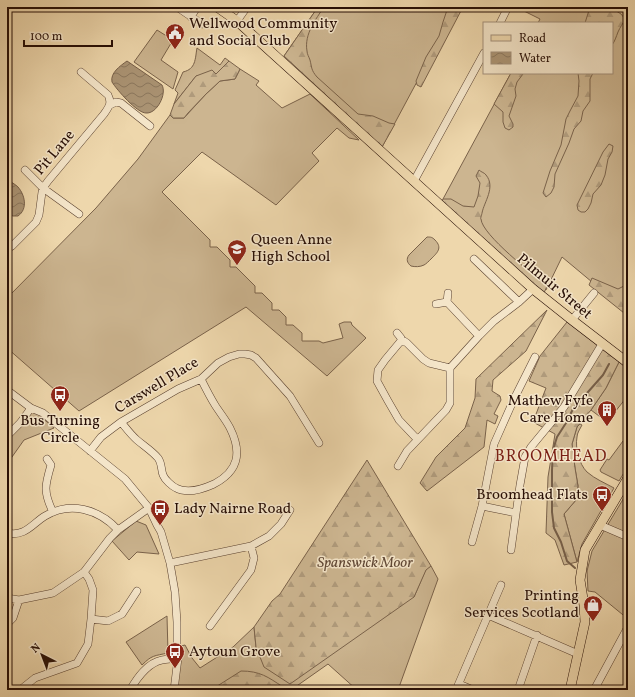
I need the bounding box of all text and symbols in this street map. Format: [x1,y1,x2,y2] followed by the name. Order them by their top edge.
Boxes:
[189,14,337,52] place label: Wellwood Community and Social Club
[24,22,112,48] scale bar
[164,22,186,50] public building icon: Wellwood Community and Social Club
[483,22,613,74] legend
[30,29,63,45] text: 100 m
[519,31,546,47] text: Road
[519,51,551,67] text: Water
[30,126,80,180] street label: Pit Lane
[251,230,332,268] place label: Queen Anne High School
[226,238,248,266] school or university icon: Queen Anne High School
[512,249,596,325] street label: Pilmuir Street
[111,353,203,419] street label: Carswell Place
[49,384,71,412] bus stop icon: Bus Turning Circle
[508,391,593,429] place label: Mathew Fyfe Care Home
[596,399,618,427] building icon: Mathew Fyfe Care Home
[20,411,100,449] place label: Bus Turning Circle
[495,446,607,468] district label: BROOMHEAD
[591,484,613,512] bus stop icon: Broomhead Flats
[476,485,588,506] place label: Broomhead Flats
[149,498,171,526] bus stop icon: Lady Nairne Road
[174,499,291,520] place label: Lady Nairne Road
[317,553,413,574] park label: Spanswick Moor
[464,586,579,624] place label: Printing Services Scotland
[582,594,604,622] shop icon: Printing Services Scotland
[22,635,62,675] north arrow
[28,640,44,657] text: N
[164,641,186,669] bus stop icon: Aytoun Grove
[189,642,280,663] place label: Aytoun Grove

